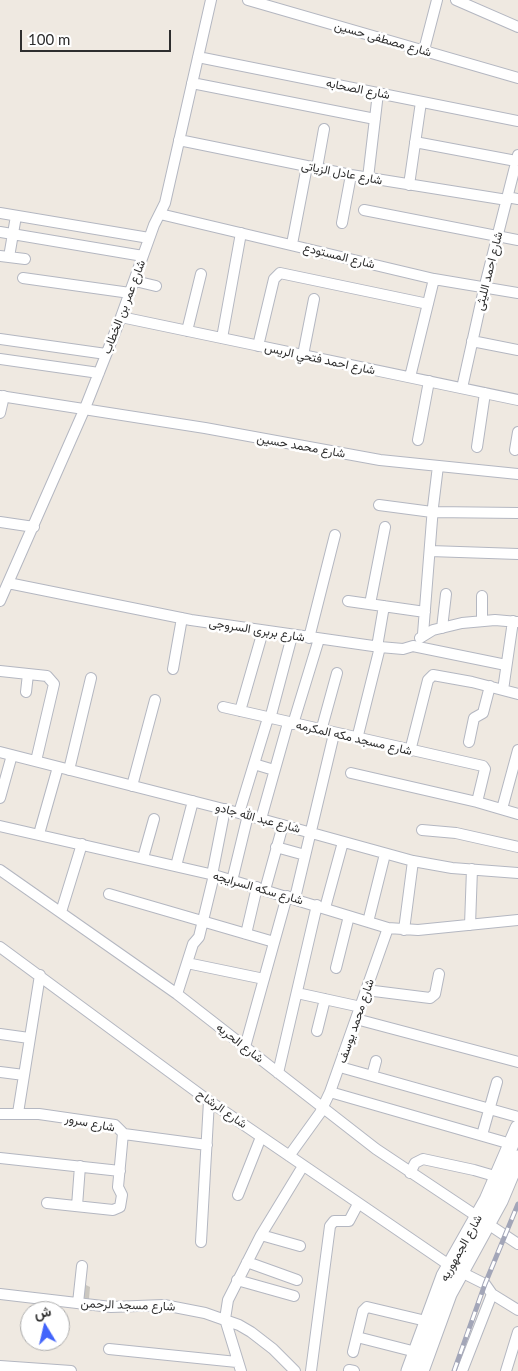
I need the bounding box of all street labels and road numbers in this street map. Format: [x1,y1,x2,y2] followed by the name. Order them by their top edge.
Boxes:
[333,18,433,60] street label: شارع مصطفى حسين
[325,76,391,102] street label: شارع الصحابه
[300,158,384,188] street label: شارع عادل الزياتى
[472,230,506,312] street label: شارع احمد الليثى
[302,240,376,272] street label: شارع المستودع
[99,258,149,356] street label: شارع عمر بن الخطاب
[263,340,377,378] street label: شارع احمد فتحي الريس
[256,431,346,461] street label: شارع محمد حسين
[208,615,306,645] street label: شارع بربرى السروجى
[295,718,413,758] street label: شارع مسجد مكه المكرمه
[214,800,302,836] street label: شارع عبد الله جادو
[211,868,305,908] street label: شارع سكه السرايجه
[335,977,377,1065] street label: شارع محمد يوسف
[213,1020,267,1066] street label: شارع الحريه
[194,1087,250,1131] street label: شارع الرشاح
[64,1111,116,1135] street label: شارع سرور
[437,1212,485,1284] street label: شارع الجمهوريه
[80,1296,176,1314] street label: شارع مسجد الرحمن

